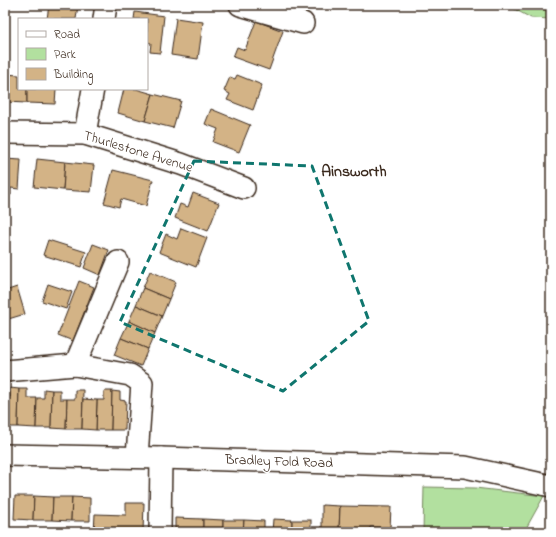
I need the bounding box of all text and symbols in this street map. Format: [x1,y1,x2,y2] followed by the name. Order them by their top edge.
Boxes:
[18,18,148,90] legend
[54,26,80,44] text: Road
[54,46,76,64] text: Park
[53,66,93,85] text: Building
[81,125,196,179] street label: Thurlestone Avenue
[321,160,387,184] district label: Ainsworth
[224,450,333,475] street label: Bradley Fold Road

